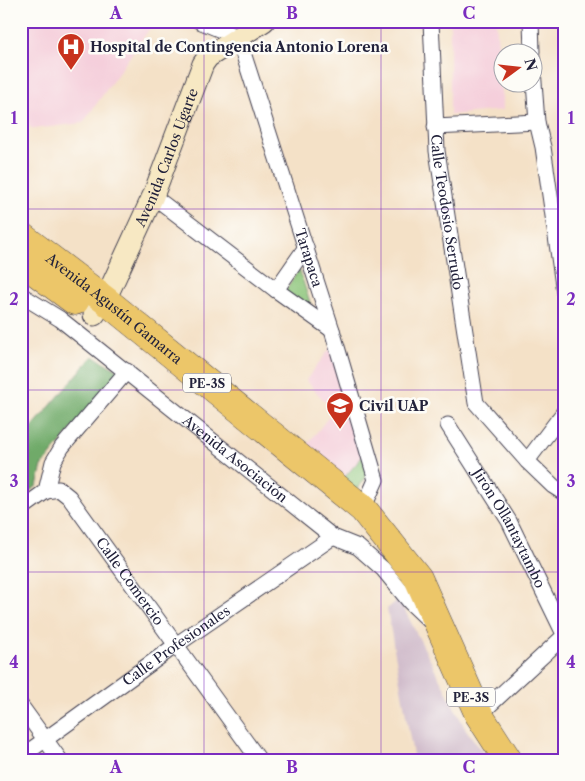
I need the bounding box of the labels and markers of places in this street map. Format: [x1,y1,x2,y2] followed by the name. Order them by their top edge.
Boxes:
[56,32,86,71] hospital icon: Hospital de Contingencia Antonio Lorena
[90,38,389,56] place label: Hospital de Contingencia Antonio Lorena
[325,391,355,430] school or university icon: Civil UAP
[359,397,429,415] place label: Civil UAP

